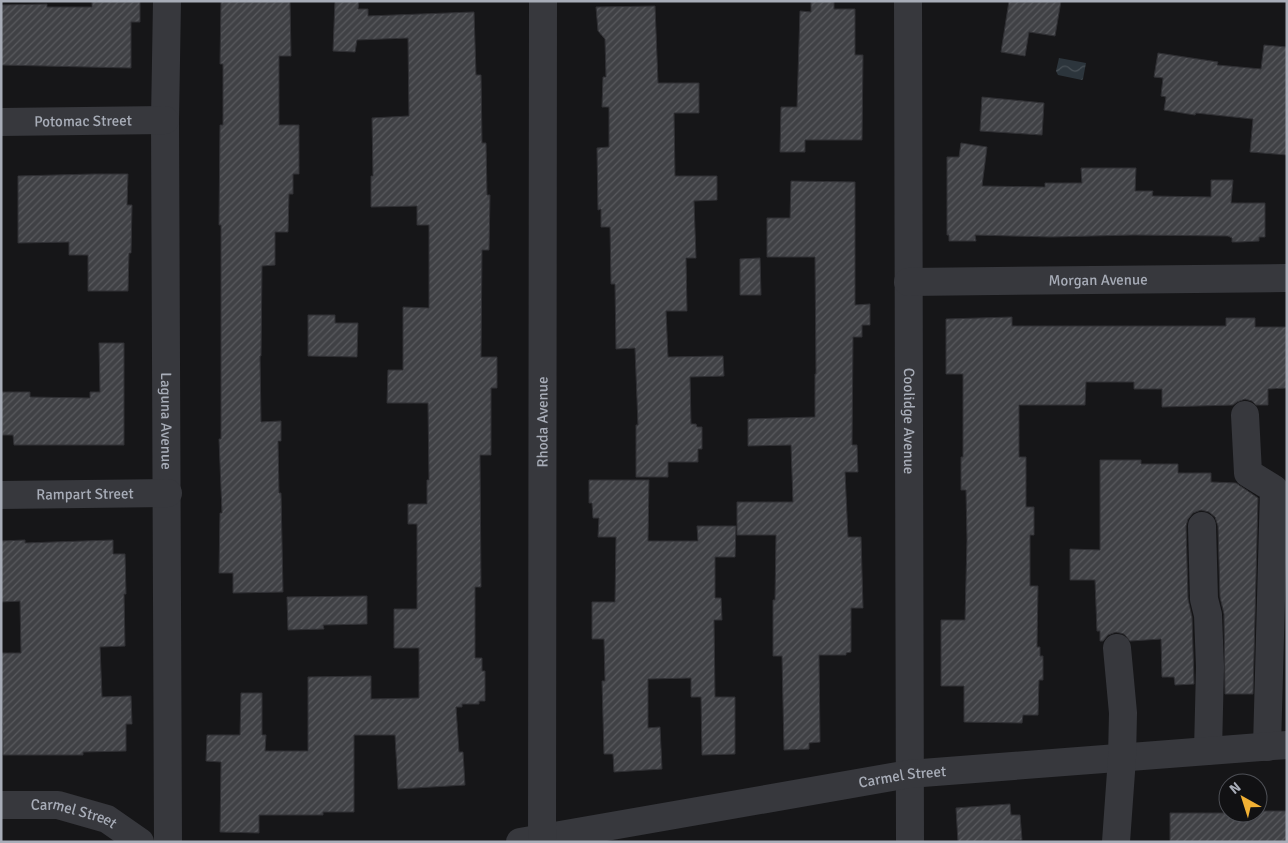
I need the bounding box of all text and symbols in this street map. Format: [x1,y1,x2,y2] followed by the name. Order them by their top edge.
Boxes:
[34,111,132,131] street label: Potomac Street
[1048,270,1148,290] street label: Morgan Avenue
[900,368,918,474] street label: Coolidge Avenue
[157,372,175,470] street label: Laguna Avenue
[533,377,552,467] street label: Rhoda Avenue
[36,484,134,504] street label: Rampart Street
[857,762,947,792] street label: Carmel Street
[1218,773,1268,823] north arrow
[1226,779,1244,798] text: N
[31,795,121,832] street label: Carmel Street

